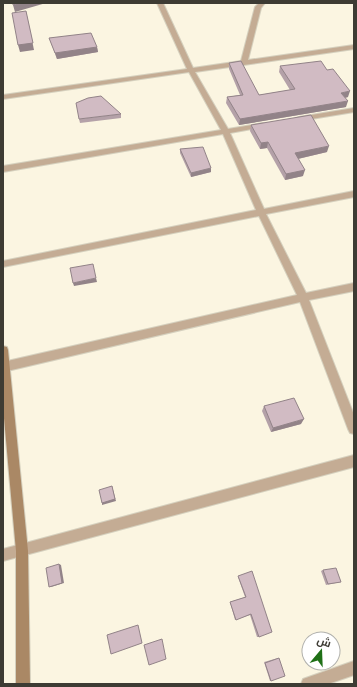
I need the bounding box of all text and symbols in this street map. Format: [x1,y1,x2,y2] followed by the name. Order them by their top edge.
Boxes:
[301,631,341,671] north arrow
[315,631,334,650] text: ش

